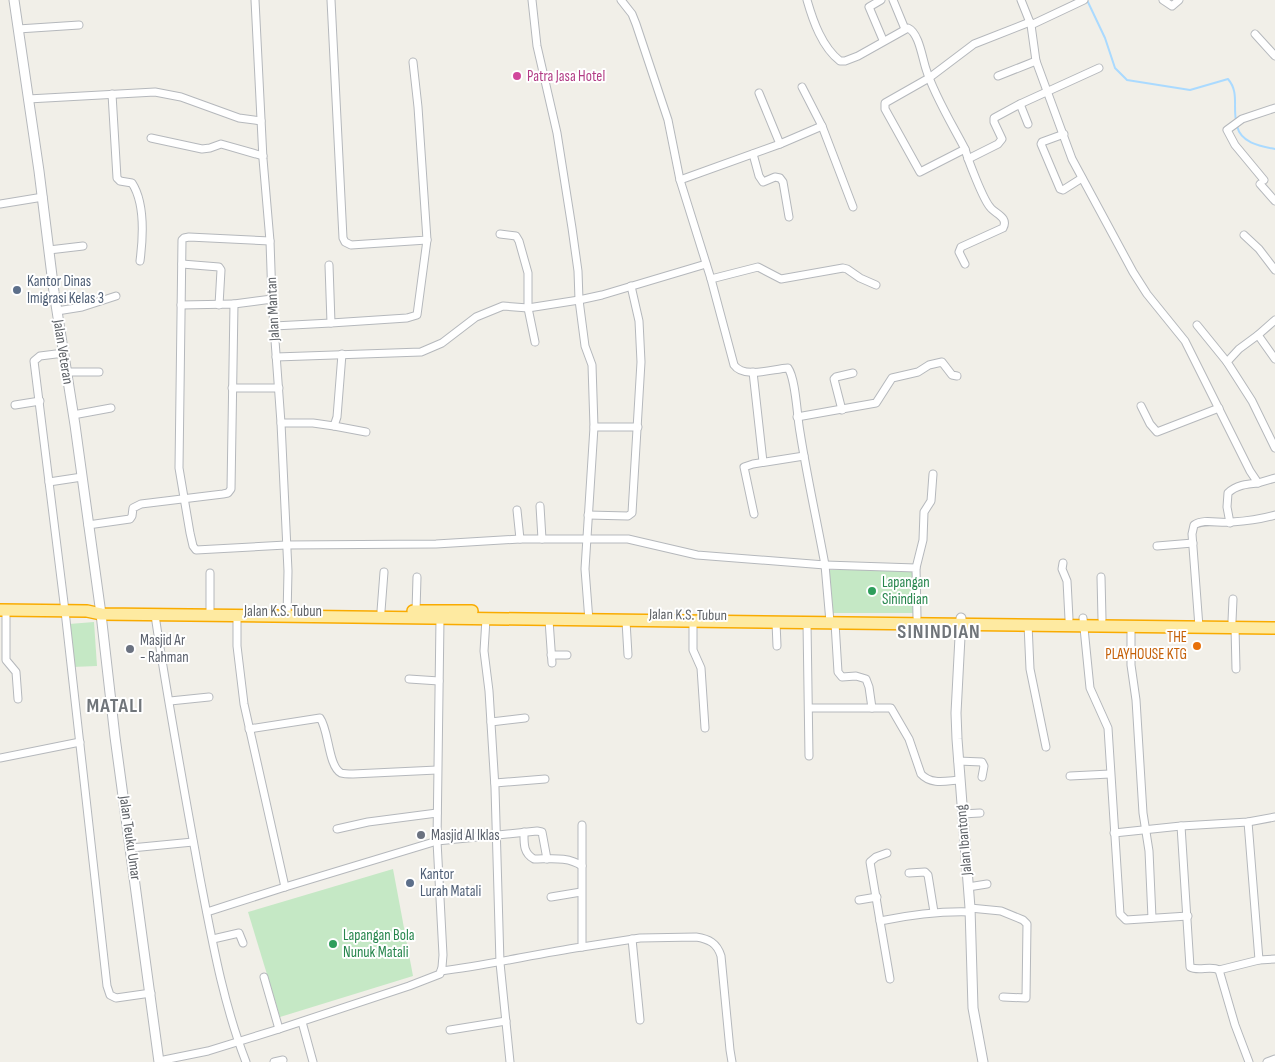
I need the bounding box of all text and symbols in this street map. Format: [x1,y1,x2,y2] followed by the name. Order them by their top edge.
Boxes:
[527,67,605,86] place label: Patra Jasa Hotel
[511,70,523,82] marker: Patra Jasa Hotel
[27,272,104,308] place label: Kantor Dinas Imigrasi Kelas 3
[262,276,284,343] street label: Jalan Mantan
[11,284,23,296] marker: Kantor Dinas Imigrasi Kelas 3
[48,317,77,386] street label: Jalan Veteran
[882,573,930,609] place label: Lapangan Sinindian
[866,585,878,597] marker: Lapangan Sinindian
[243,602,322,621] street label: Jalan K.S. Tubun
[648,605,727,625] street label: Jalan K.S. Tubun
[897,620,981,644] district label: SININDIAN
[1105,628,1187,664] place label: THE PLAYHOUSE KTG
[140,631,189,667] place label: Masjid Ar - Rahman
[1191,640,1203,652] marker: THE PLAYHOUSE KTG
[124,643,136,655] marker: Masjid Ar - Rahman
[87,694,143,718] district label: MATALI
[115,794,145,882] street label: Jalan Teuku Umar
[951,804,977,877] street label: Jalan Ibantong
[431,826,500,845] place label: Masjid Al Iklas
[415,829,427,841] marker: Masjid Al Iklas
[420,865,482,901] place label: Kantor Lurah Matali
[404,877,416,889] marker: Kantor Lurah Matali
[343,926,415,962] place label: Lapangan Bola Nunuk Matali
[327,938,339,950] marker: Lapangan Bola Nunuk Matali

